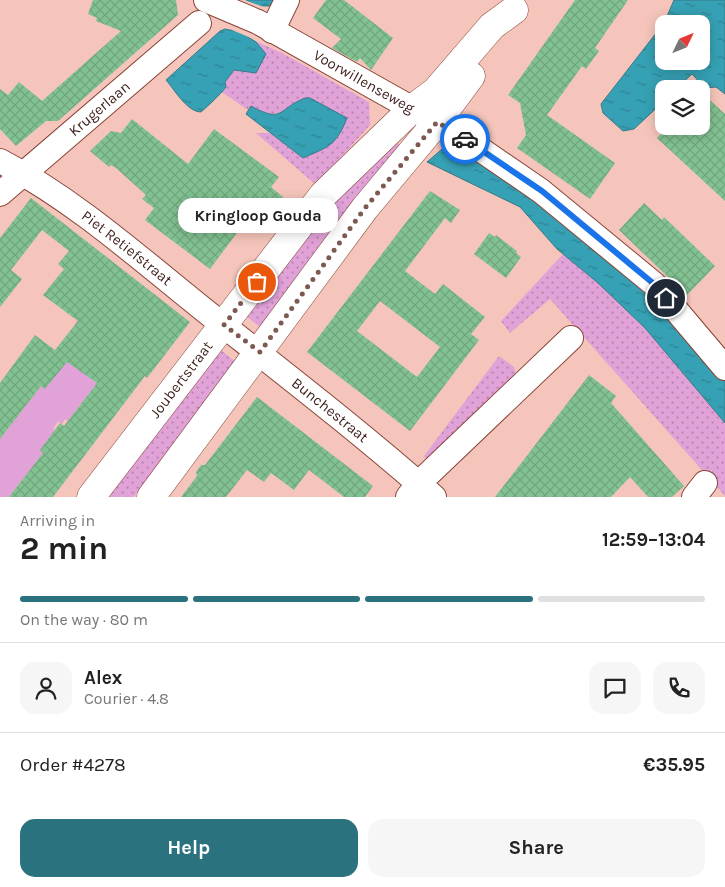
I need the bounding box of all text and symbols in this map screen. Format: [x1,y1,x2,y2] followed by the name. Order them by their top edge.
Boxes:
[655,15,710,70] north arrow
[655,15,710,135] map controls
[310,46,418,117] street label: Voorwillenseweg
[65,77,134,140] street label: Krugerlaan
[655,80,710,135] button: layers
[440,114,490,164] courier
[451,125,479,153] icon: car
[177,197,337,232] callout: Kringloop Gouda
[194,206,322,225] text: Kringloop Gouda
[78,207,176,289] street label: Piet Retiefstraat
[236,261,278,303] pin
[243,268,271,296] icon: bag
[645,277,687,319] pin
[652,284,680,312] icon: home
[146,337,217,422] street label: Joubertstraat
[288,374,372,447] street label: Bunchestraat
[20,511,95,530] text: Arriving in
[602,529,705,551] text: 12:59–13:04
[20,530,108,567] text: 2 min
[20,610,148,629] text: On the way · 80 m
[20,662,72,714] button: person
[589,662,641,714] button: chat
[653,662,705,714] button: phone
[84,667,122,689] text: Alex
[84,689,169,708] text: Courier · 4.8
[20,754,126,776] text: Order #4278
[643,754,705,776] text: €35.95
[20,819,358,877] button: Help
[368,819,705,877] button: Share

